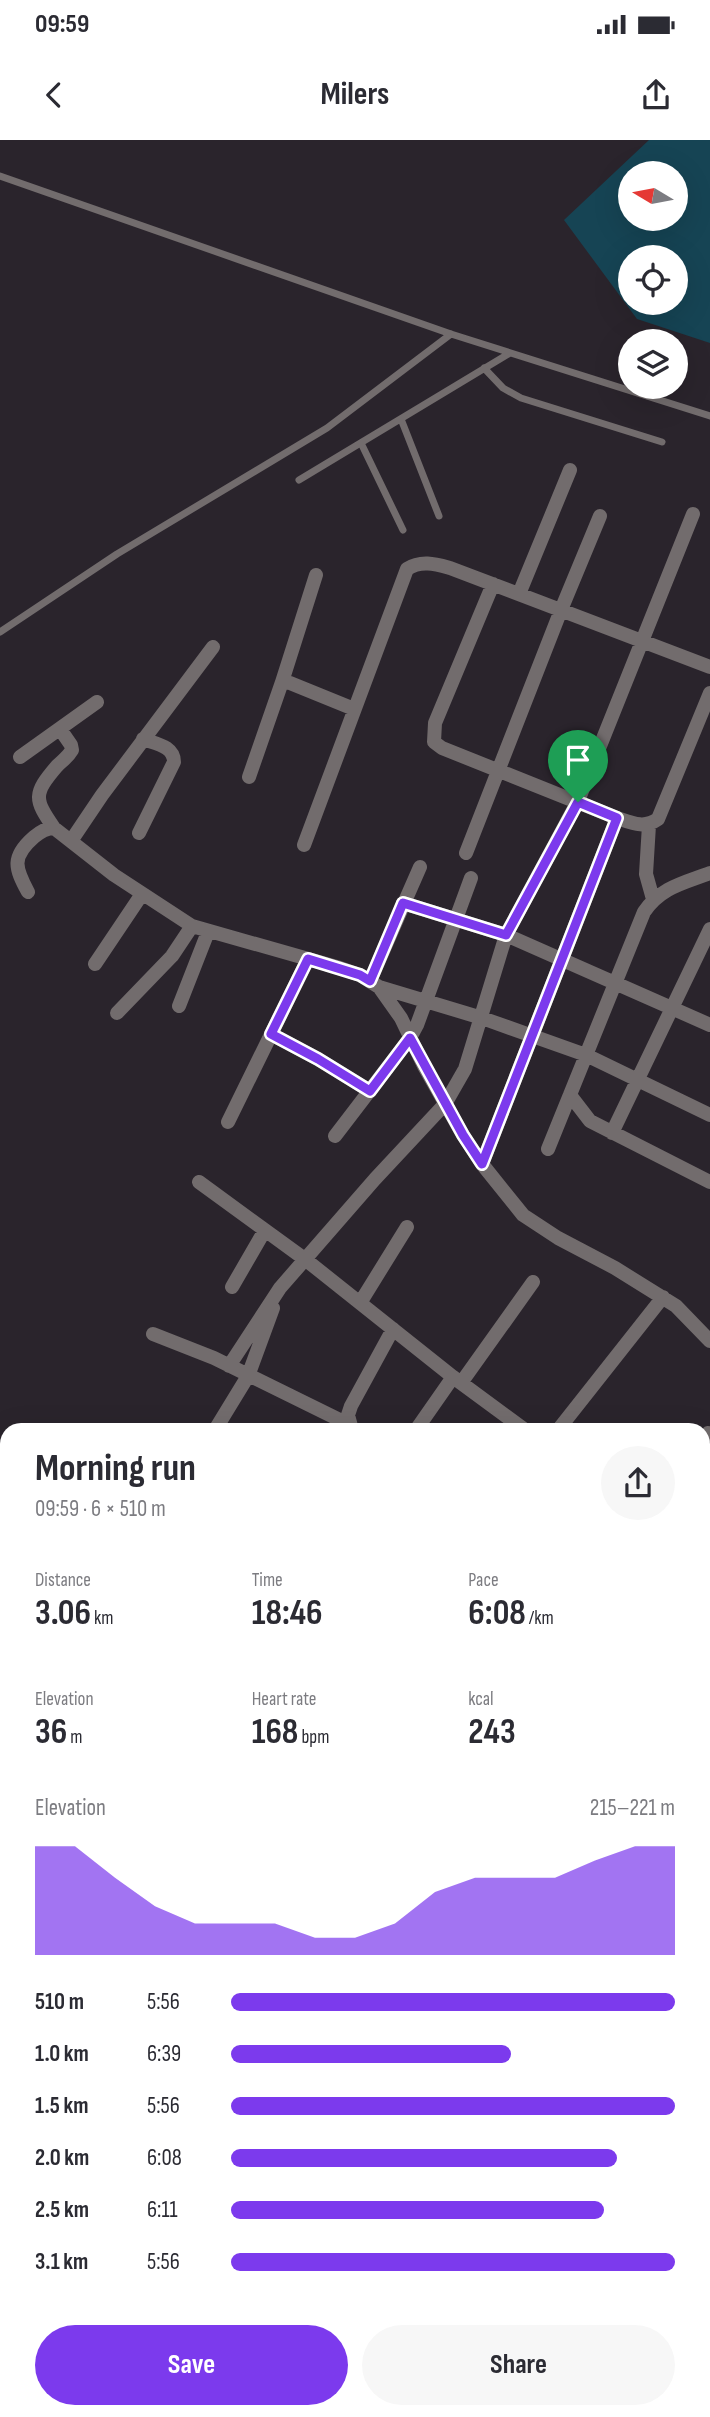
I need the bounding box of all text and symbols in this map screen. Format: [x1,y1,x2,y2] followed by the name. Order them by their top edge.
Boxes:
[35,9,89,40] text: 09:59
[321,75,389,114] text: Milers
[35,76,73,114] icon: back
[637,76,675,114] icon: share
[618,161,688,231] north arrow
[618,161,688,399] map controls
[618,245,688,315] button: locate
[618,329,688,399] button: layers
[548,730,608,802] pin
[559,741,597,779] icon: arrive
[35,1446,196,1491] text: Morning run
[601,1446,675,1520] button: share
[35,1495,166,1523] text: 09:59 · 6 × 510 m
[35,1569,91,1592] text: Distance
[252,1569,283,1592] text: Time
[468,1569,499,1592] text: Pace
[35,1592,91,1635] text: 3.06
[252,1592,322,1635] text: 18:46
[468,1592,526,1635] text: 6:08
[91,1607,113,1630] text: km
[526,1607,554,1630] text: /km
[35,1688,94,1711] text: Elevation
[252,1688,317,1711] text: Heart rate
[468,1688,493,1711] text: kcal
[35,1711,67,1754] text: 36
[252,1711,298,1754] text: 168
[468,1711,516,1754] text: 243
[67,1726,82,1749] text: m
[298,1726,329,1749] text: bpm
[35,1794,106,1822] text: Elevation
[590,1794,675,1822] text: 215–221 m
[35,1988,84,2016] text: 510 m
[147,1988,180,2016] text: 5:56
[35,2040,89,2068] text: 1.0 km
[147,2040,181,2068] text: 6:39
[35,2092,88,2120] text: 1.5 km
[147,2092,180,2120] text: 5:56
[35,2144,89,2172] text: 2.0 km
[147,2144,182,2172] text: 6:08
[35,2196,89,2224] text: 2.5 km
[147,2196,178,2224] text: 6:11
[35,2248,88,2276] text: 3.1 km
[147,2248,180,2276] text: 5:56
[35,2325,348,2405] button: Save
[362,2325,675,2405] button: Share

